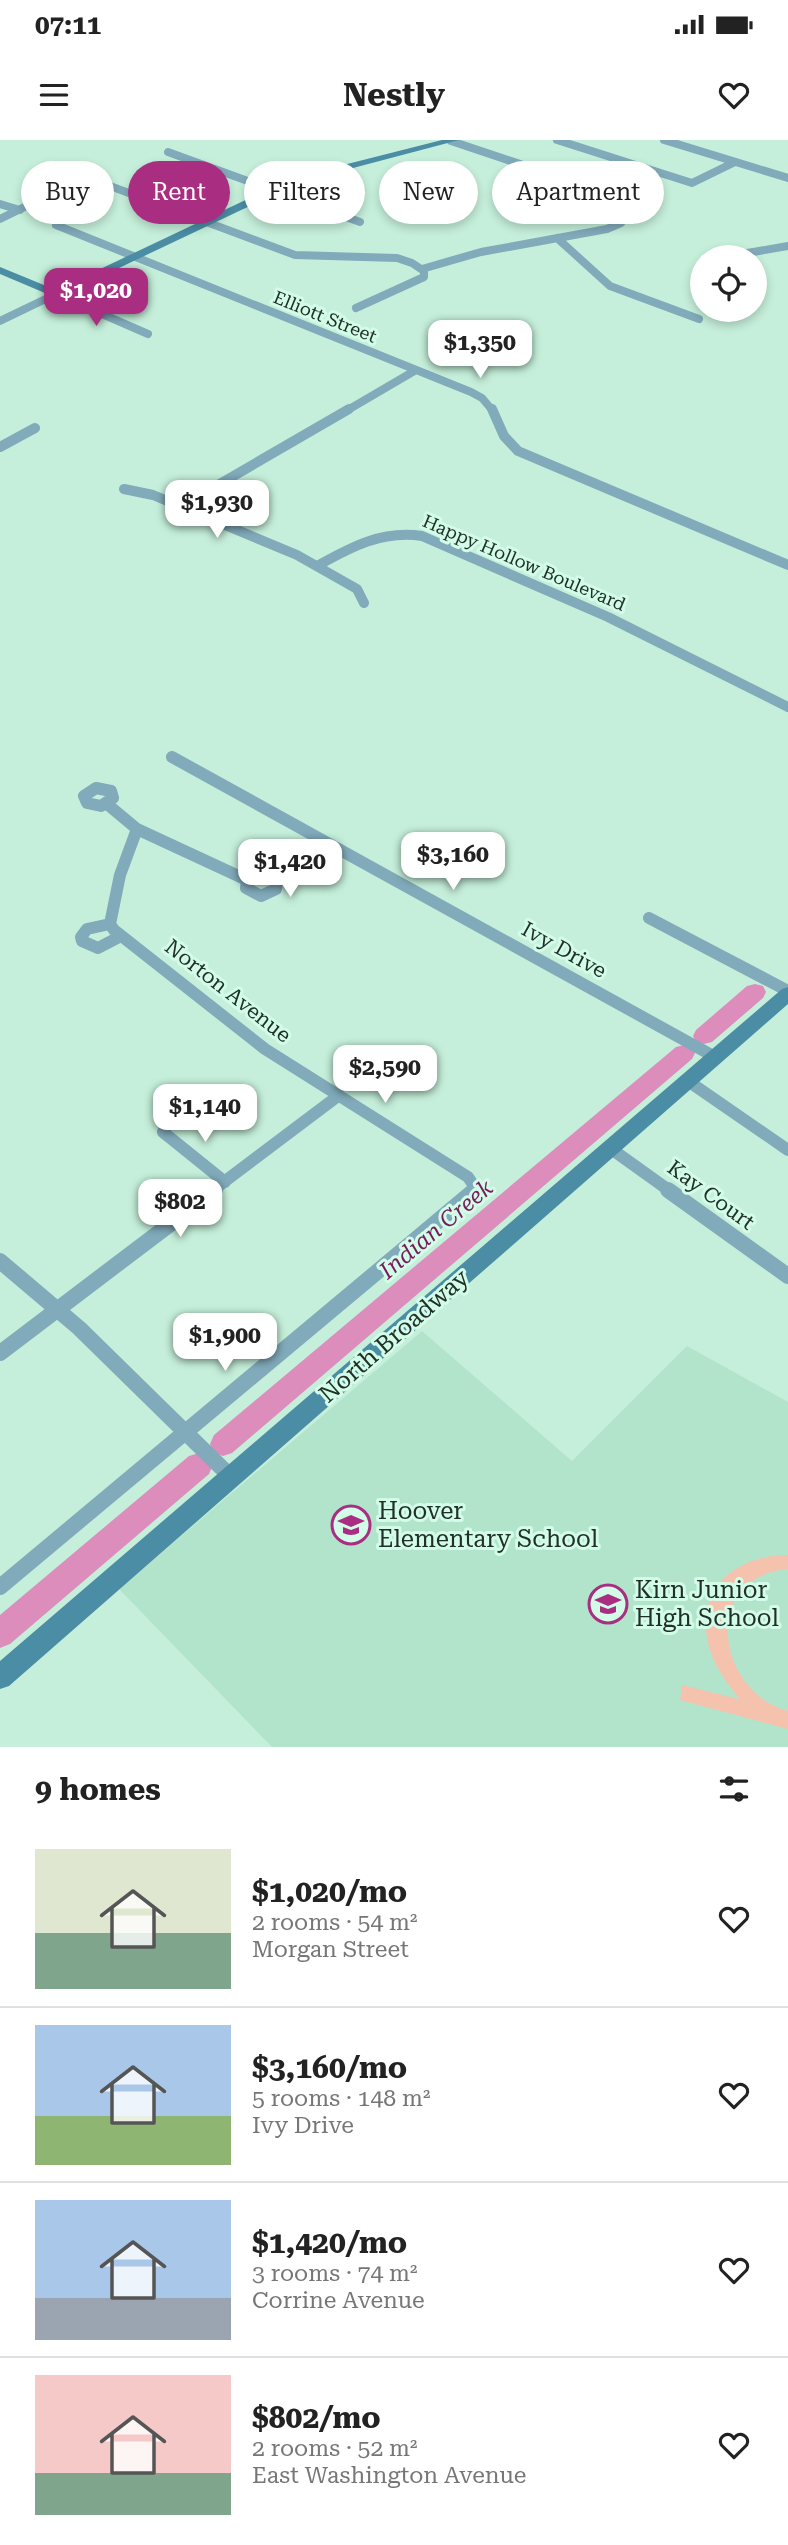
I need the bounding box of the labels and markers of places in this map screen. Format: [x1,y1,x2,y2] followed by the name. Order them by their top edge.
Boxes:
[39,268,153,328] pin: $1,020
[423,320,537,380] pin: $1,350
[160,480,274,540] pin: $1,930
[396,832,510,892] pin: $3,160
[233,840,347,899] pin: $1,420
[328,1046,442,1105] pin: $2,590
[148,1084,262,1144] pin: $1,140
[139,1180,221,1239] pin: $802
[168,1314,282,1373] pin: $1,900
[378,1497,598,1553] place label: Hoover Elementary School
[330,1504,372,1546] school or university icon: Hoover Elementary School
[635,1576,779,1632] place label: Kirn Junior High School
[587,1583,629,1625] school or university icon: Kirn Junior High School

